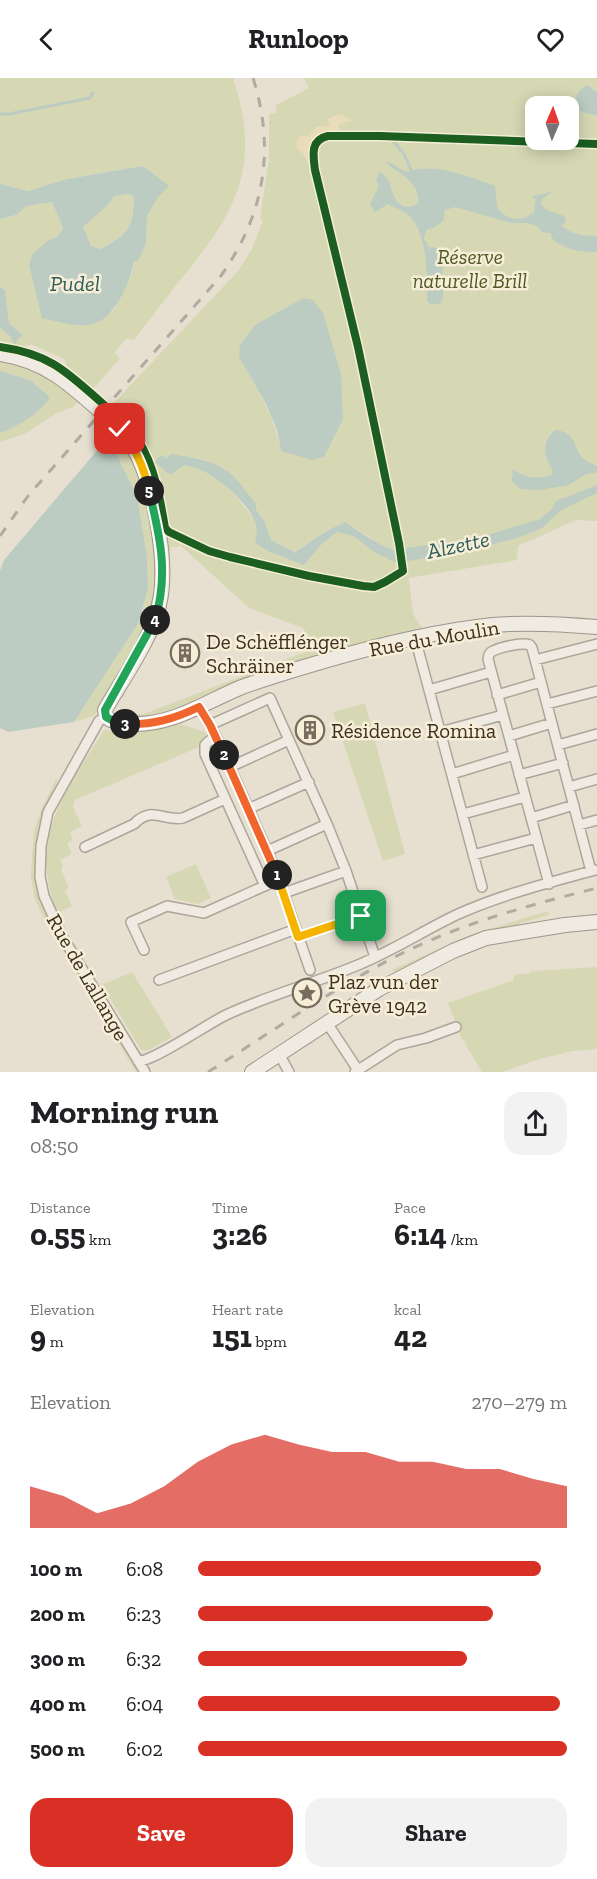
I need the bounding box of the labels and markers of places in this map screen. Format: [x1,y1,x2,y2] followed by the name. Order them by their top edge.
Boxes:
[94,403,145,454] pin
[134,476,164,506] pin: 5
[140,605,170,635] pin: 4
[206,629,348,678] place label: De Schëfflénger Schräiner
[169,637,201,669] building icon: De Schëfflénger Schräiner
[110,709,140,739] pin: 3
[294,714,326,746] building icon: Résidence Romina
[331,718,496,743] place label: Résidence Romina
[209,740,239,770] pin: 2
[262,860,292,890] pin: 1
[335,890,386,941] pin
[328,969,439,1018] place label: Plaz vun der Grève 1942
[291,977,323,1009] place icon: Plaz vun der Grève 1942

